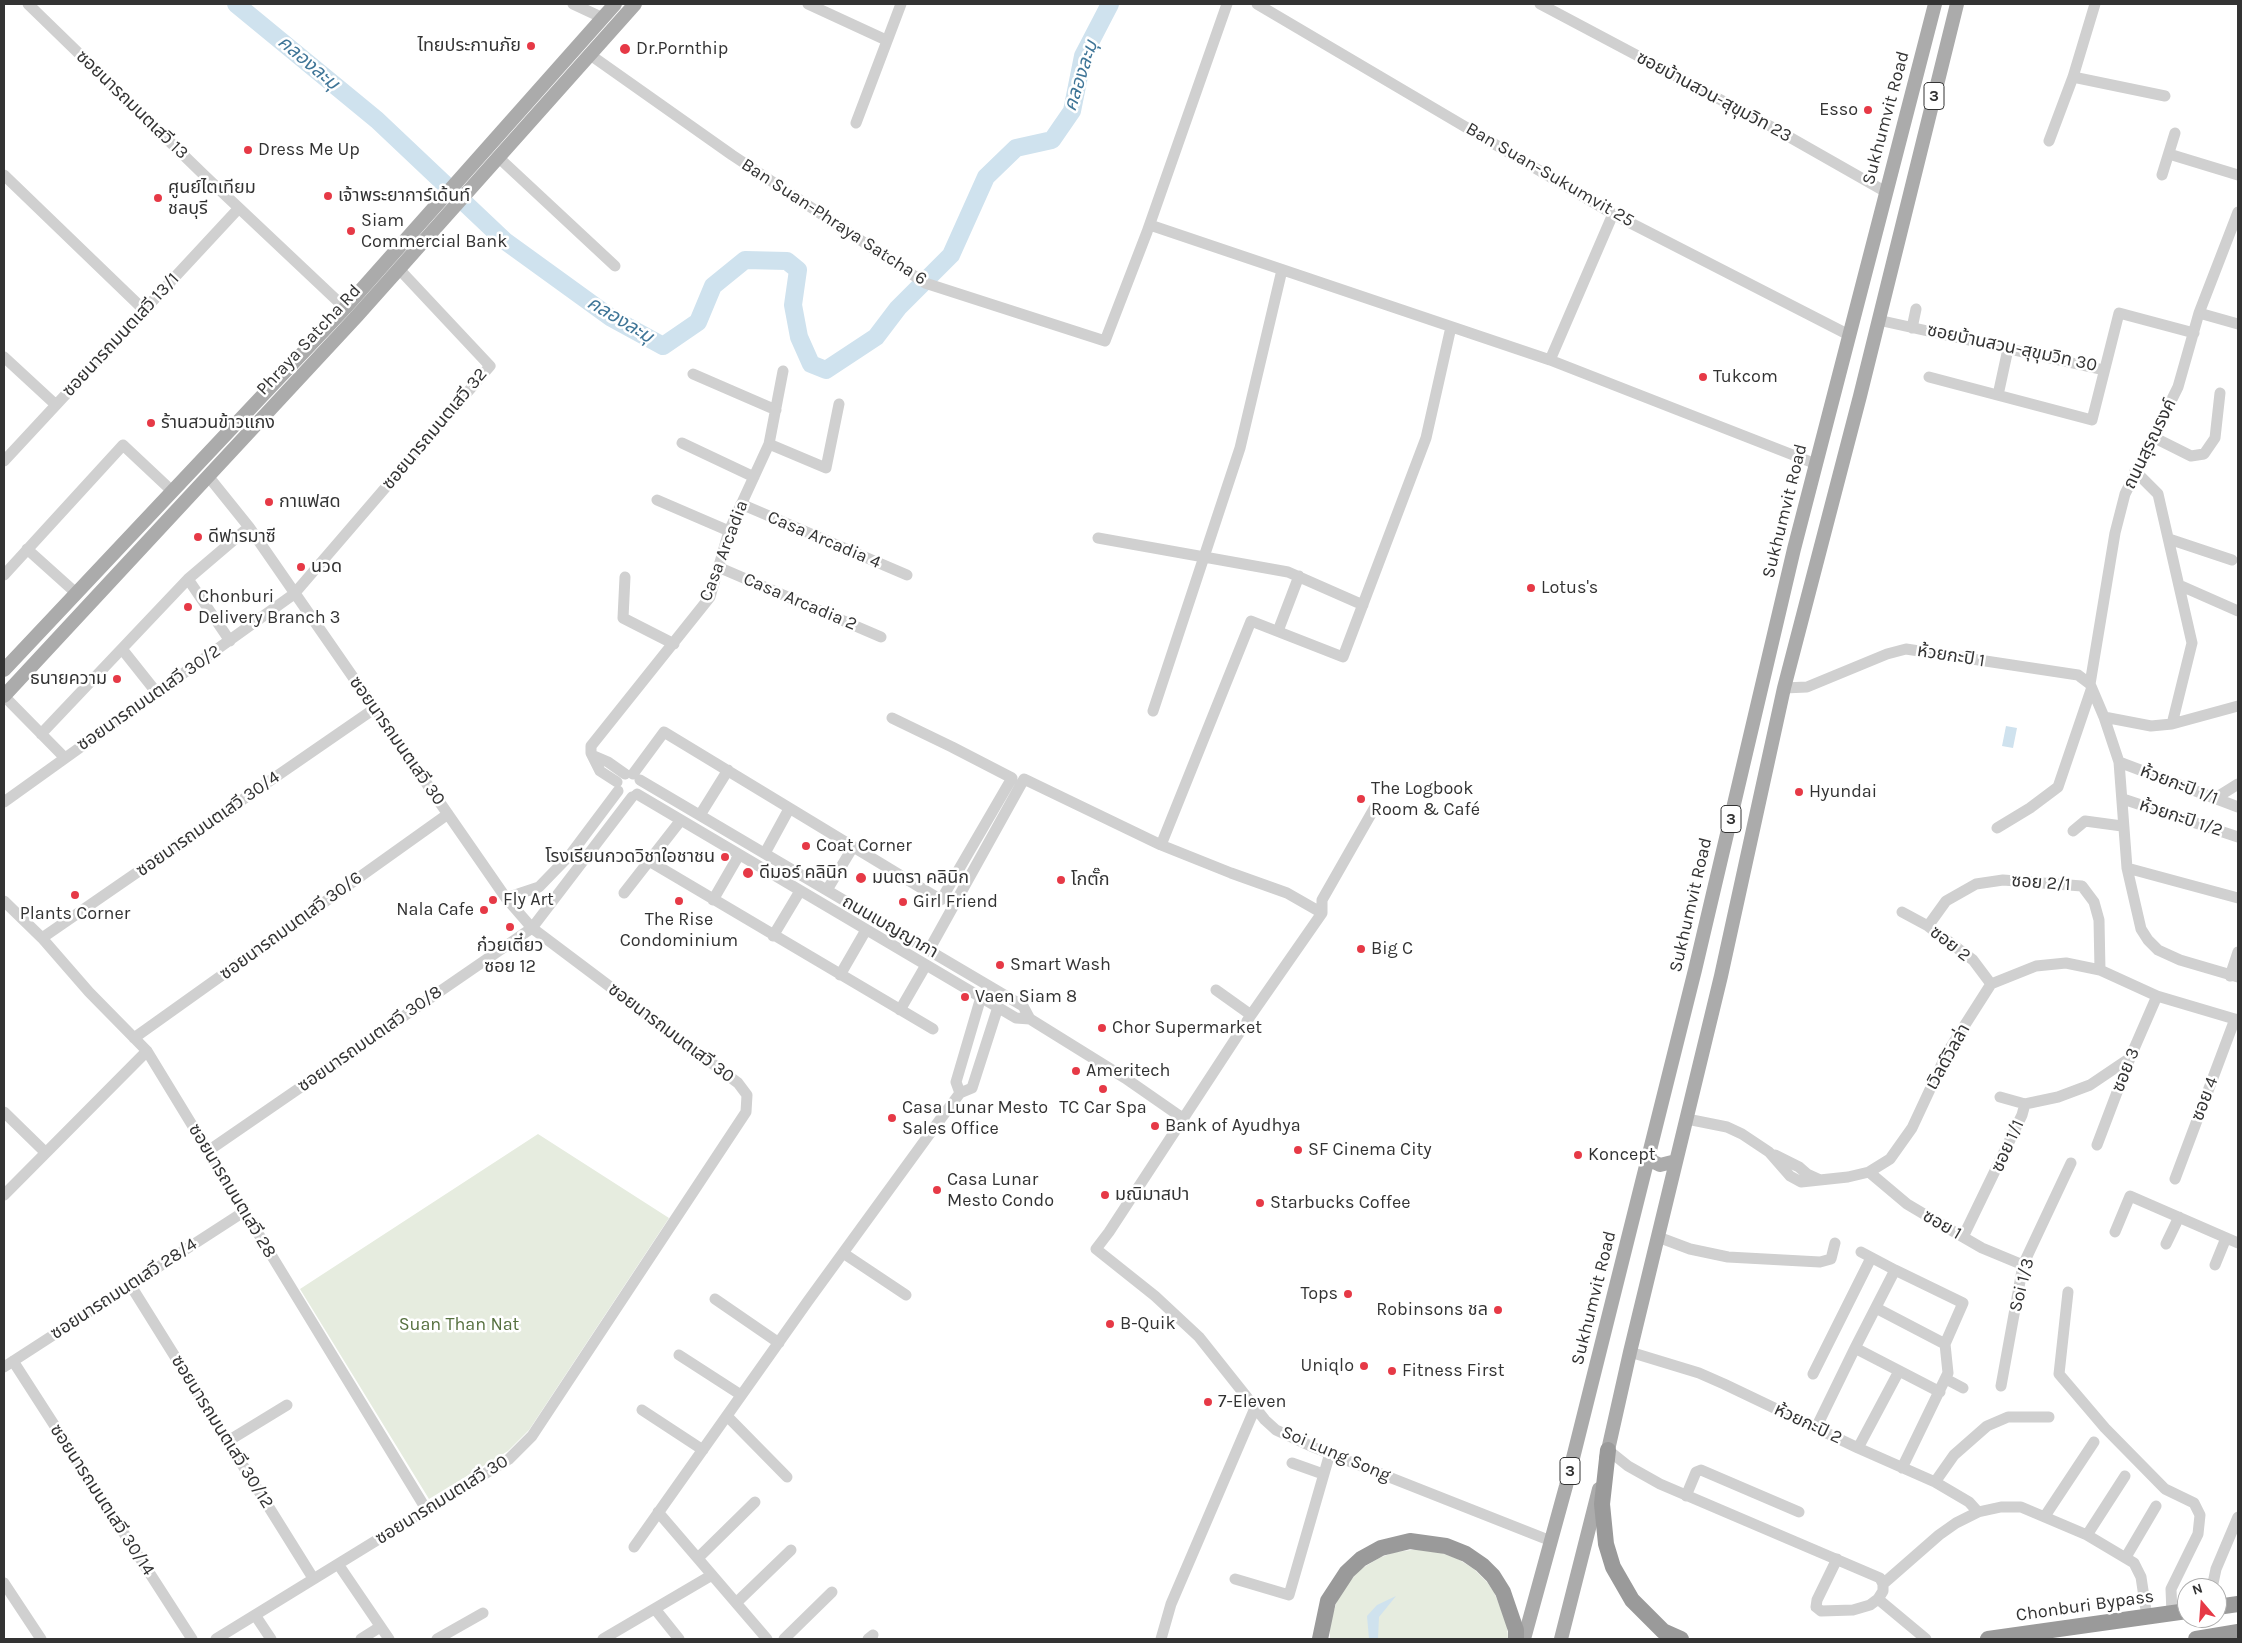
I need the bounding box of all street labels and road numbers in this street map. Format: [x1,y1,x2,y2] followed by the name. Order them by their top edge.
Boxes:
[71,46,193,164] street label: ซอยนารถมนตเสวี 13
[1633,47,1795,147] street label: ซอยบ้านสวน-สุขุมวิท 23
[1858,49,1914,187] street label: Sukhumvit Road
[1924,82,1944,110] road number: 3
[1462,118,1638,232] street label: Ban Suan-Sukumvit 25
[737,154,931,290] street label: Ban Suan-Phraya Satcha 6
[58,269,184,401] street label: ซอยนารถมนตเสวี 13/1
[252,280,366,400] street label: Phraya Satcha Rd
[1925,319,2099,377] street label: ซอยบ้านสวน-สุขุมวิท 30
[378,364,492,494] street label: ซอยนารถมนตเสวี 32
[2119,395,2181,493] street label: ถนนสุรณรงค์
[1758,442,1812,580] street label: Sukhumvit Road
[695,497,753,605] street label: Casa Arcadia
[764,506,884,574] street label: Casa Arcadia 4
[740,568,860,636] street label: Casa Arcadia 2
[73,640,225,756] street label: ซอยนารถมนตเสวี 30/2
[1916,640,1986,672] street label: ห้วยกะปิ 1
[344,672,450,810] street label: ซอยนารถมนตเสวี 30
[2137,760,2221,810] street label: ห้วยกะปิ 1/1
[132,766,284,882] street label: ซอยนารถมนตเสวี 30/4
[2137,794,2225,842] street label: ห้วยกะปิ 1/2
[1721,806,1741,832] road number: 3
[1665,836,1717,974] street label: Sukhumvit Road
[216,867,366,985] street label: ซอยนารถมนตเสวี 30/6
[2011,870,2071,896] street label: ซอย 2/1
[838,891,942,963] street label: ถนนเบญญาภา
[1925,921,1975,967] street label: ซอย 2
[604,979,738,1087] street label: ซอยนารถมนตเสวี 30
[294,981,446,1097] street label: ซอยนารถมนตเสวี 30/8
[1921,1020,1975,1094] street label: เวิลด์วิลล่า
[2107,1045,2145,1095] street label: ซอย 3
[2187,1074,2223,1124] street label: ซอย 4
[1987,1116,2029,1176] street label: ซอย 1/1
[183,1120,281,1262] street label: ซอยนารถมนตเสวี 28
[1919,1205,1965,1245] street label: ซอย 1
[1567,1229,1621,1367] street label: Sukhumvit Road
[47,1234,201,1344] street label: ซอยนารถมนตเสวี 28/4
[2005,1256,2039,1314] street label: Soi 1/3
[166,1351,278,1513] street label: ซอยนารถมนตเสวี 30/12
[1771,1399,1845,1449] street label: ห้วยกะปิ 2
[45,1420,159,1580] street label: ซอยนารถมนตเสวี 30/14
[1278,1421,1394,1487] street label: Soi Lung Song
[372,1450,512,1550] street label: ซอยนารถมนตเสวี 30
[1560,1458,1580,1484] road number: 3
[2015,1586,2155,1626] street label: Chonburi Bypass

